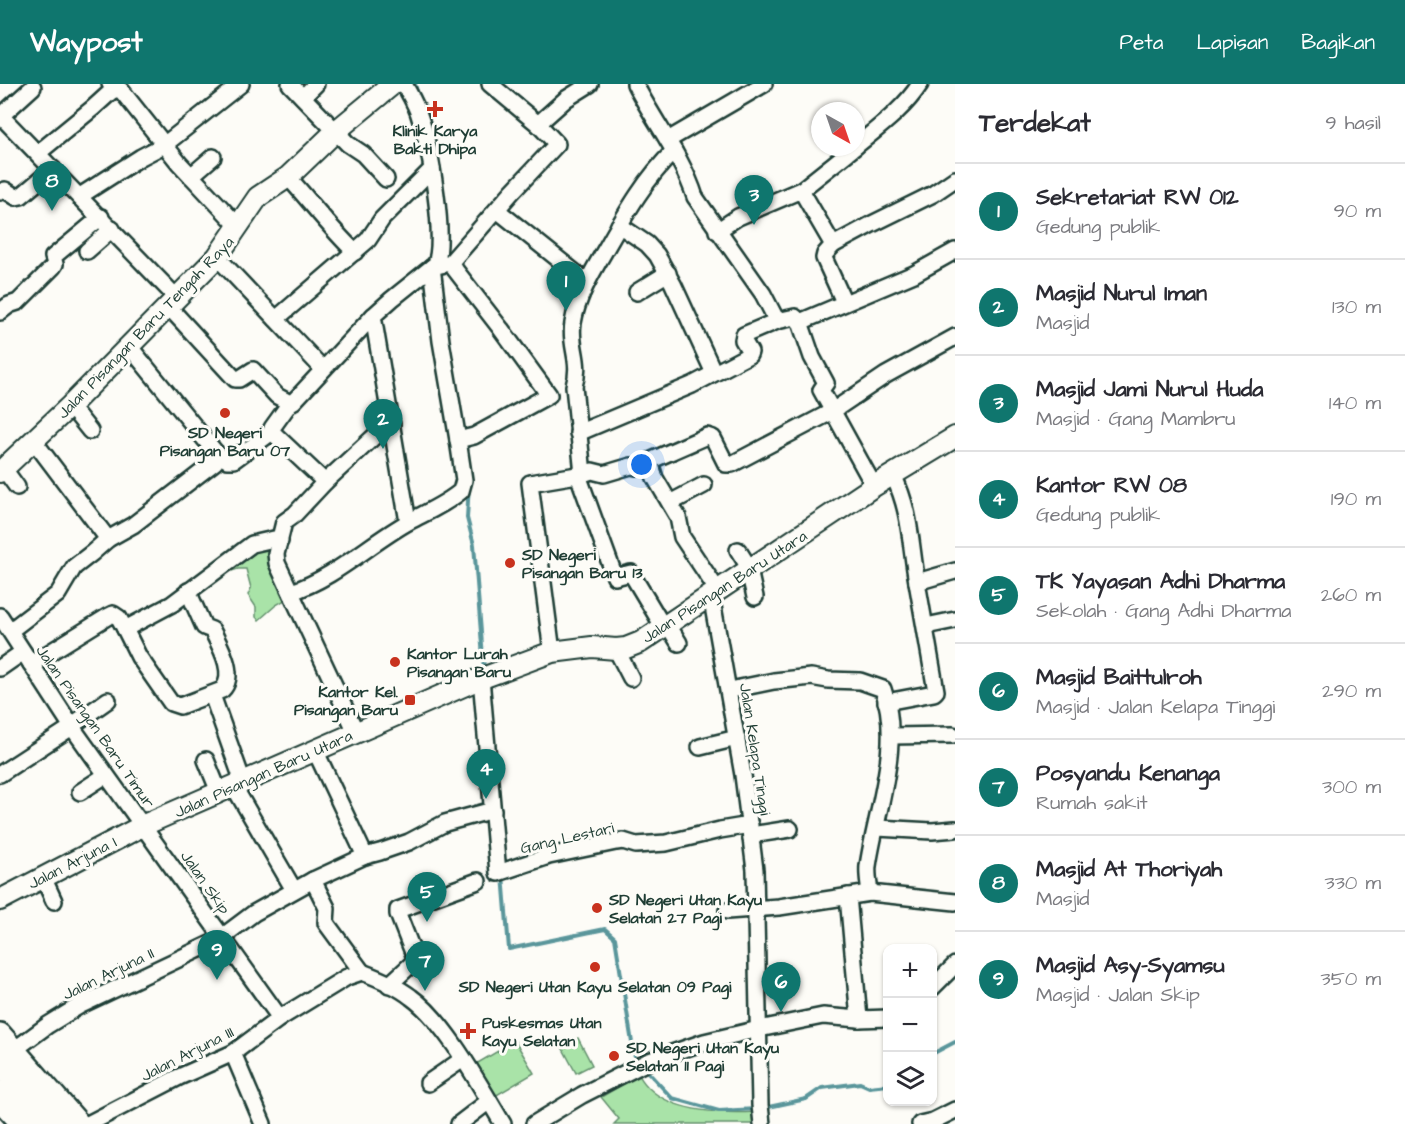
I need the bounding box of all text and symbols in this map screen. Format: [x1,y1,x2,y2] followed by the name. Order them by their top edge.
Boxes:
[30,23,143,62] text: Waypost
[1120,28,1163,57] text: Peta
[1196,28,1268,57] text: Lapisan
[1301,28,1375,57] text: Bagikan
[426,100,444,118] marker: Klinik Karya Bakti Dhipa
[811,102,865,156] north arrow
[979,105,1091,141] text: Terdekat
[1325,109,1381,137] text: 9 hasil
[393,120,478,160] place label: Klinik Karya Bakti Dhipa
[32,162,72,211] pin: 8
[734,176,774,225] pin: 3
[1036,182,1239,213] text: Sekretariat RW 012
[997,197,1000,225] text: 1
[1333,197,1381,225] text: 90 m
[1036,213,1160,241] text: Gedung publik
[52,232,240,424] street label: Jalan Pisangan Baru Tengah Raya
[546,262,586,311] pin: 1
[1036,278,1207,309] text: Masjid Nurul Iman
[993,293,1004,321] text: 2
[1332,293,1381,321] text: 130 m
[1036,309,1090,337] text: Masjid
[1036,374,1263,405] text: Masjid Jami Nurul Huda
[993,389,1004,417] text: 3
[1329,389,1381,417] text: 140 m
[364,400,403,449] pin: 2
[1036,405,1235,433] text: Masjid · Gang Mambru
[218,406,232,420] marker: SD Negeri Pisangan Baru 07
[160,422,290,464] place label: SD Negeri Pisangan Baru 07
[627,450,656,479] your location
[1036,470,1187,501] text: Kantor RW 08
[992,485,1005,513] text: 4
[1331,485,1381,513] text: 190 m
[1036,501,1160,529] text: Gedung publik
[638,525,812,649] street label: Jalan Pisangan Baru Utara
[521,544,644,586] place label: SD Negeri Pisangan Baru 13
[503,556,517,570] marker: SD Negeri Pisangan Baru 13
[1036,566,1285,597] text: TK Yayasan Adhi Dharma
[991,581,1006,609] text: 5
[1321,581,1381,609] text: 260 m
[1036,597,1291,625] text: Sekolah · Gang Adhi Dharma
[30,641,160,813] street label: Jalan Pisangan Baru Timur
[407,643,511,685] place label: Kantor Lurah Pisangan Baru
[388,655,402,669] marker: Kantor Lurah Pisangan Baru
[1036,662,1202,693] text: Masjid Baittulroh
[992,677,1005,705] text: 6
[1322,677,1381,705] text: 290 m
[294,681,398,723] place label: Kantor Kel. Pisangan Baru
[733,682,776,818] street label: Jalan Kelapa Tinggi
[403,693,417,707] marker: Kantor Kel. Pisangan Baru
[1036,693,1275,721] text: Masjid · Jalan Kelapa Tinggi
[171,725,356,824] street label: Jalan Pisangan Baru Utara
[466,750,506,799] pin: 4
[1036,758,1220,789] text: Posyandu Kenanga
[992,773,1005,801] text: 7
[1322,773,1381,801] text: 300 m
[1036,789,1148,817] text: Rumah sakit
[518,816,617,860] street label: Gang Lestari
[24,831,121,895] street label: Jalan Arjuna I
[175,846,235,919] street label: Jalan Skip
[1036,854,1222,885] text: Masjid At Thoriyah
[992,869,1005,897] text: 8
[1324,869,1381,897] text: 330 m
[408,872,446,922] pin: 5
[1036,885,1090,913] text: Masjid
[608,889,762,931] place label: SD Negeri Utan Kayu Selatan 27 Pagi
[590,901,604,915] marker: SD Negeri Utan Kayu Selatan 27 Pagi
[198,930,236,980] pin: 9
[59,942,158,1006] street label: Jalan Arjuna II
[406,942,444,991] pin: 7
[883,944,937,1106] map controls
[883,944,937,998] button: +
[1036,950,1225,981] text: Masjid Asy-Syamsu
[588,960,602,974] marker: SD Negeri Utan Kayu Selatan 09 Pagi
[762,962,800,1012] pin: 6
[993,965,1004,993] text: 9
[1320,965,1381,993] text: 350 m
[458,976,732,1000] place label: SD Negeri Utan Kayu Selatan 09 Pagi
[1036,981,1200,1009] text: Masjid · Jalan Skip
[883,998,937,1052] button: −
[482,1012,602,1053] place label: Puskesmas Utan Kayu Selatan
[137,1021,238,1087] street label: Jalan Arjuna III
[459,1022,477,1040] marker: Puskesmas Utan Kayu Selatan
[625,1037,779,1079] place label: SD Negeri Utan Kayu Selatan 11 Pagi
[607,1049,621,1063] marker: SD Negeri Utan Kayu Selatan 11 Pagi
[883,1052,937,1106] button: layers

